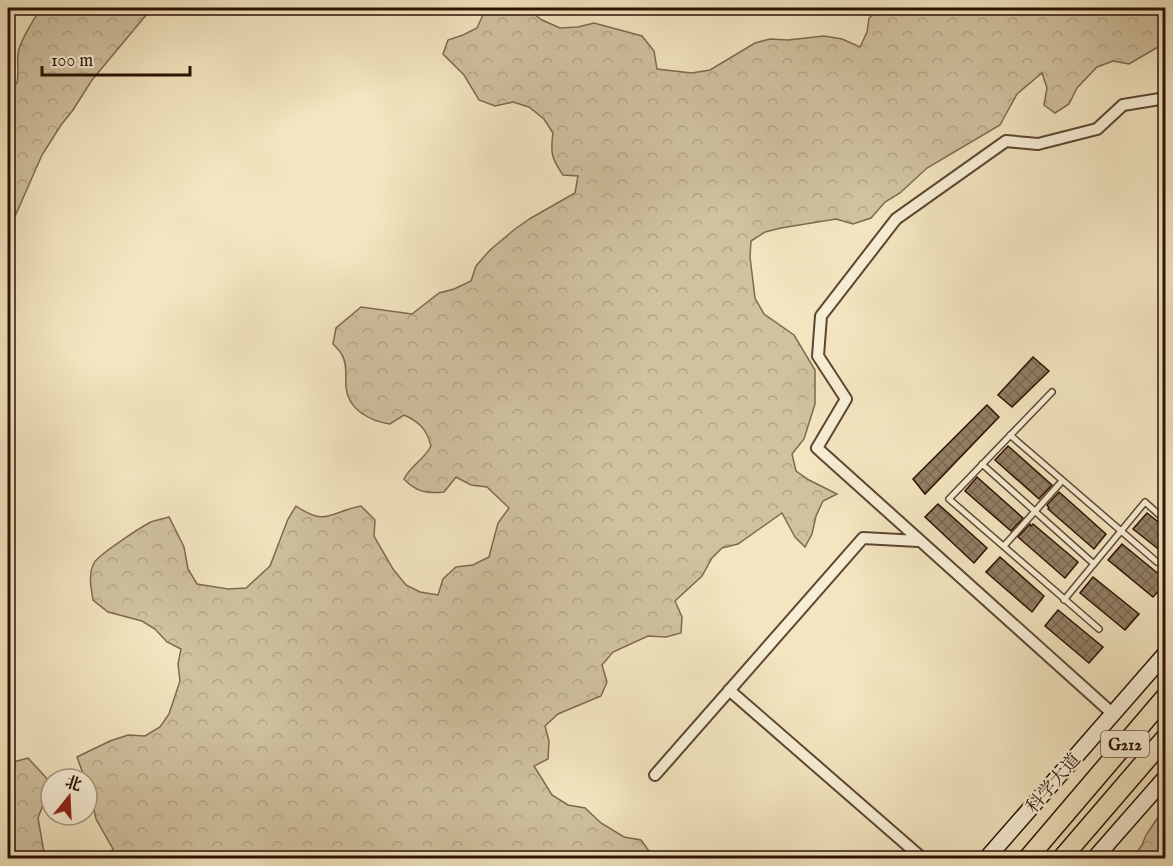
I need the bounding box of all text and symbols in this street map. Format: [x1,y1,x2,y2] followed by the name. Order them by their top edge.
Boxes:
[42,39,190,77] scale bar
[51,50,93,73] text: 100 m
[1101,731,1149,757] road number: G212
[1022,749,1086,819] street label: 科学大道
[39,767,99,827] north arrow
[62,773,84,797] text: 北

